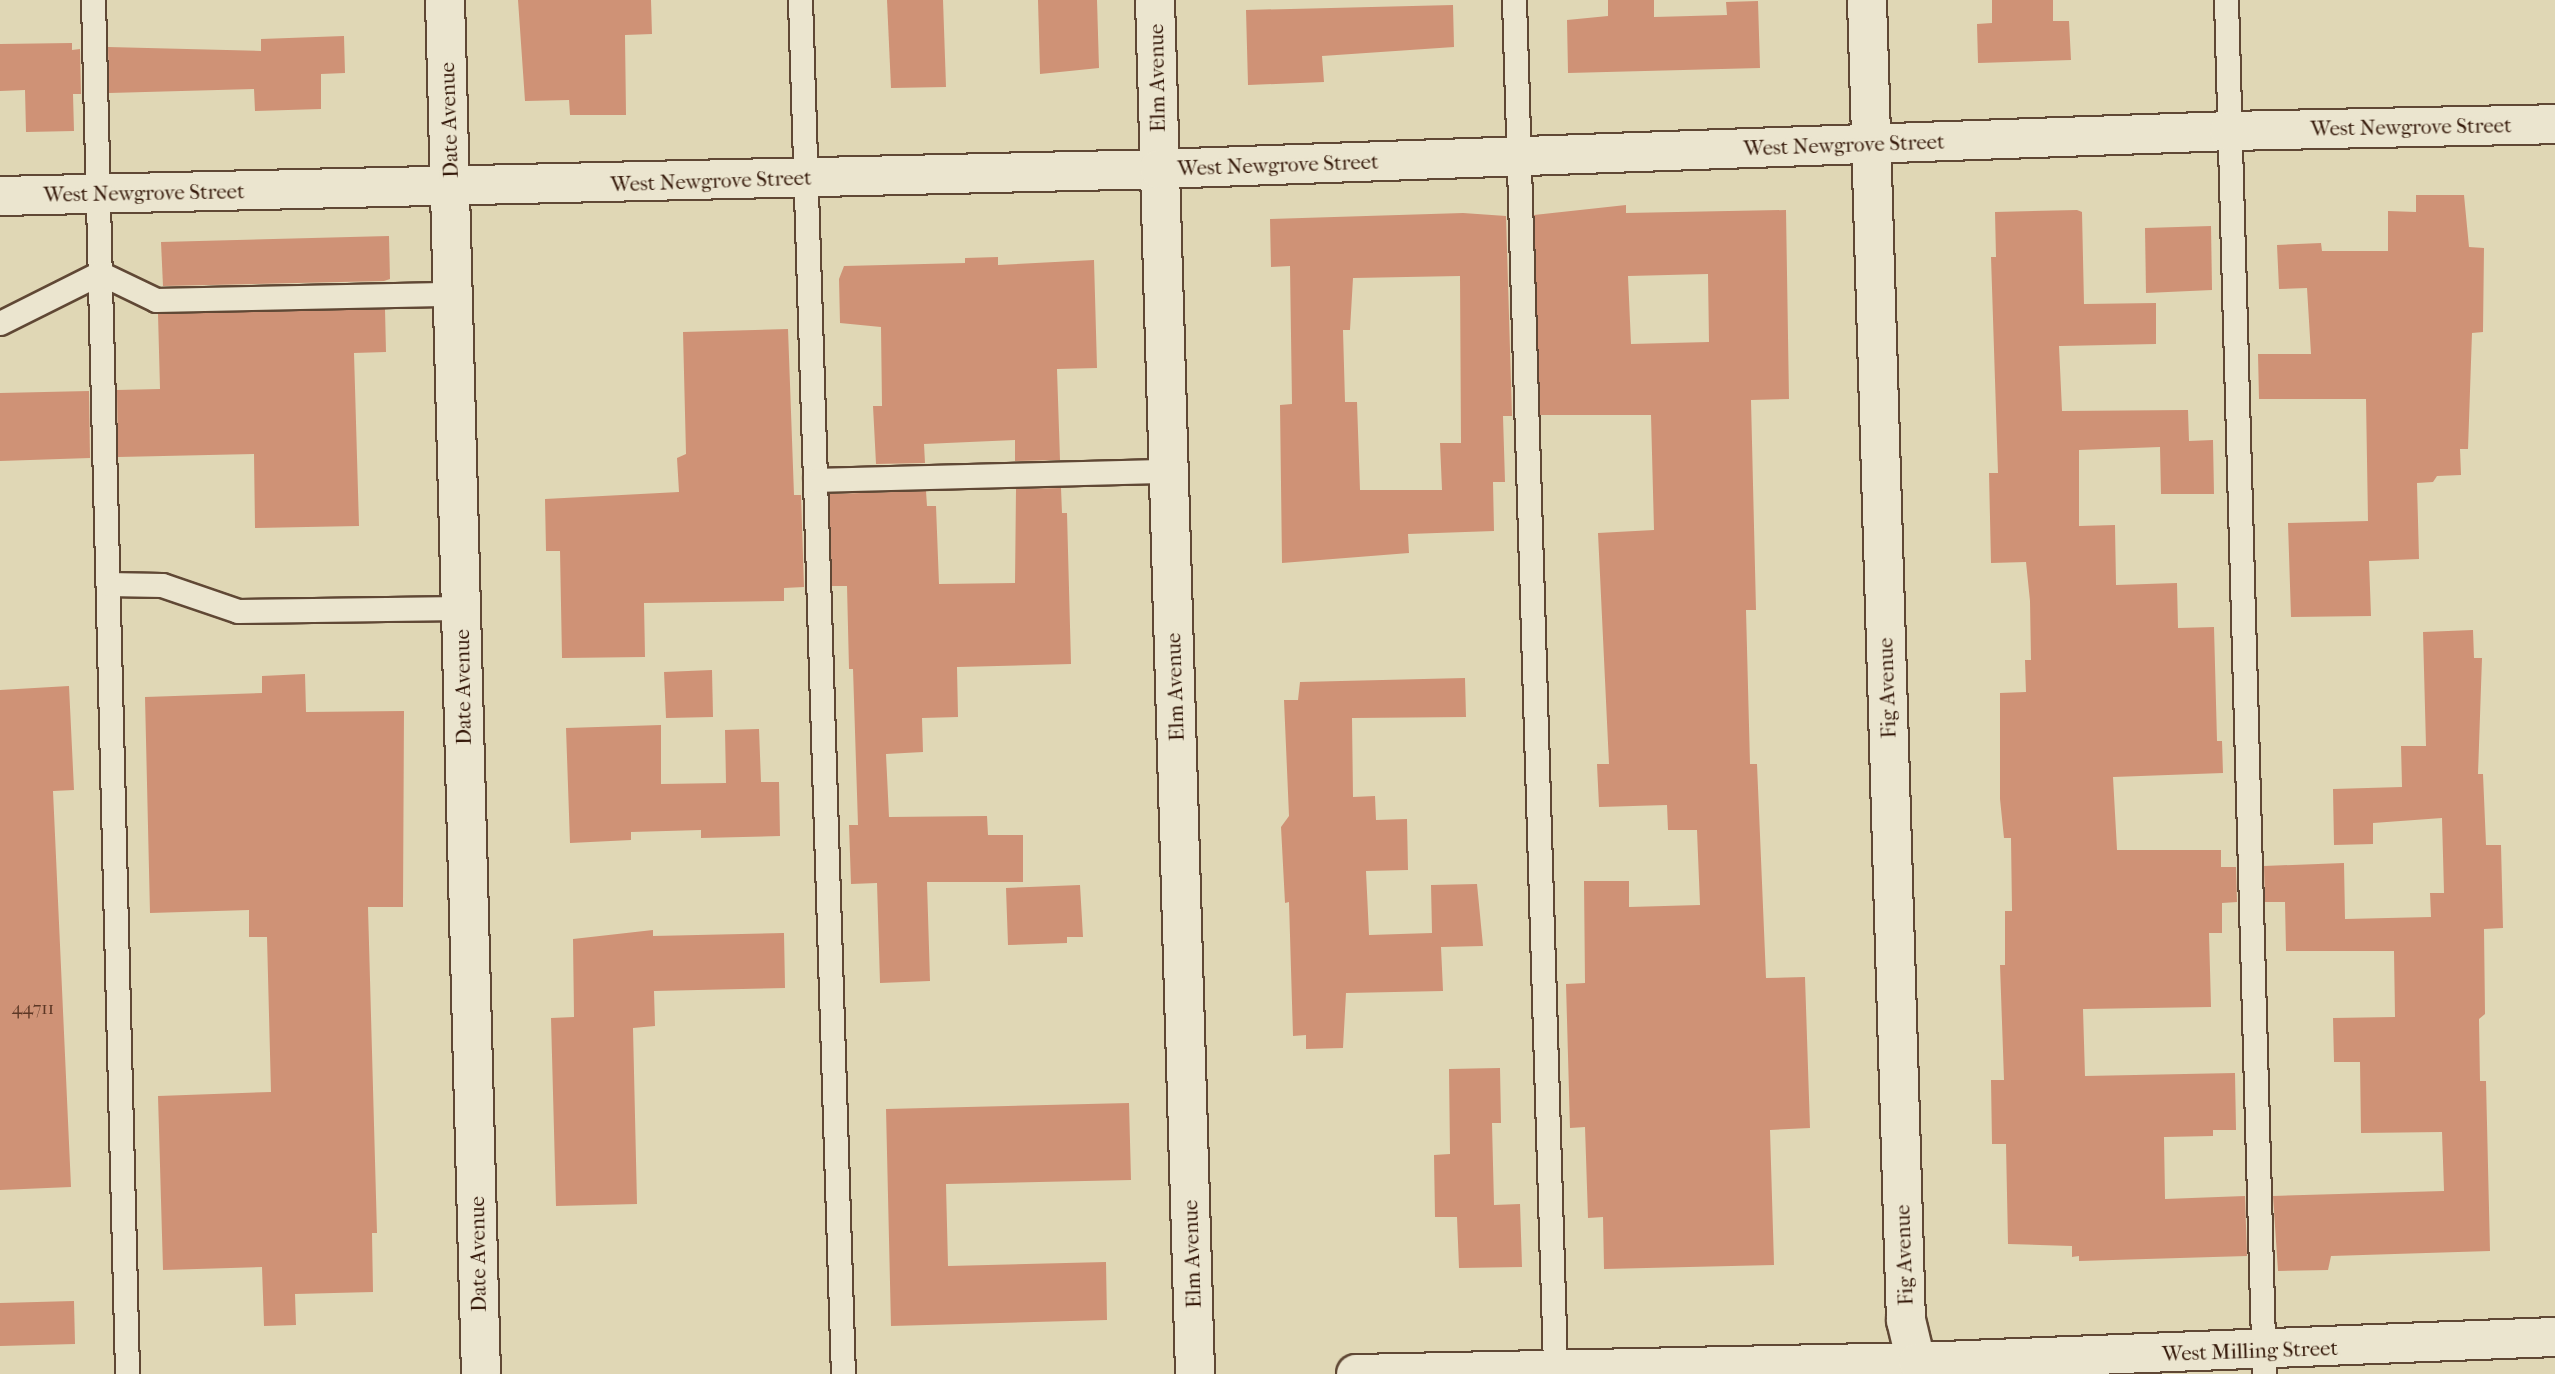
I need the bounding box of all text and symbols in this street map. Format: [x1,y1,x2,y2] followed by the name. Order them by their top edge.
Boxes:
[1143,24,1171,132] street label: Elm Avenue
[434,62,464,178] street label: Date Avenue
[2310,113,2512,141] street label: West Newgrove Street
[1743,129,1945,161] street label: West Newgrove Street
[1177,149,1379,181] street label: West Newgrove Street
[610,165,812,197] street label: West Newgrove Street
[43,179,245,207] street label: West Newgrove Street
[449,629,477,745] street label: Date Avenue
[1161,632,1189,742] street label: Elm Avenue
[1873,637,1901,739] street label: Fig Avenue
[12,998,54,1020] house number: 44711
[464,1196,492,1312] street label: Date Avenue
[1178,1199,1206,1309] street label: Elm Avenue
[1890,1204,1918,1306] street label: Fig Avenue
[2162,1335,2338,1367] street label: West Milling Street

